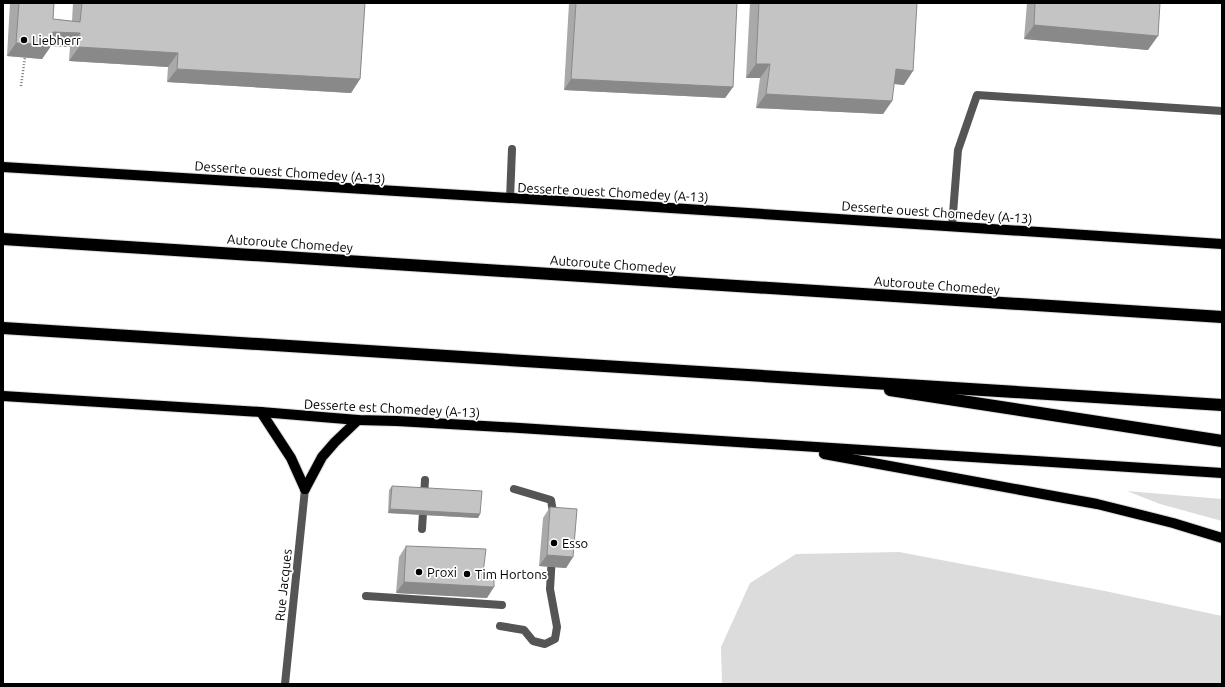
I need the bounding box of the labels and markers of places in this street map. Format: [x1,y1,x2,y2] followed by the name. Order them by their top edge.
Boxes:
[32,33,81,47] place label: Liebherr
[19,35,29,45] marker: Liebherr
[562,536,588,550] place label: Esso
[549,538,559,548] marker: Esso
[427,565,457,579] place label: Proxi
[414,567,424,577] marker: Proxi
[475,567,548,581] place label: Tim Hortons
[462,569,472,579] marker: Tim Hortons

